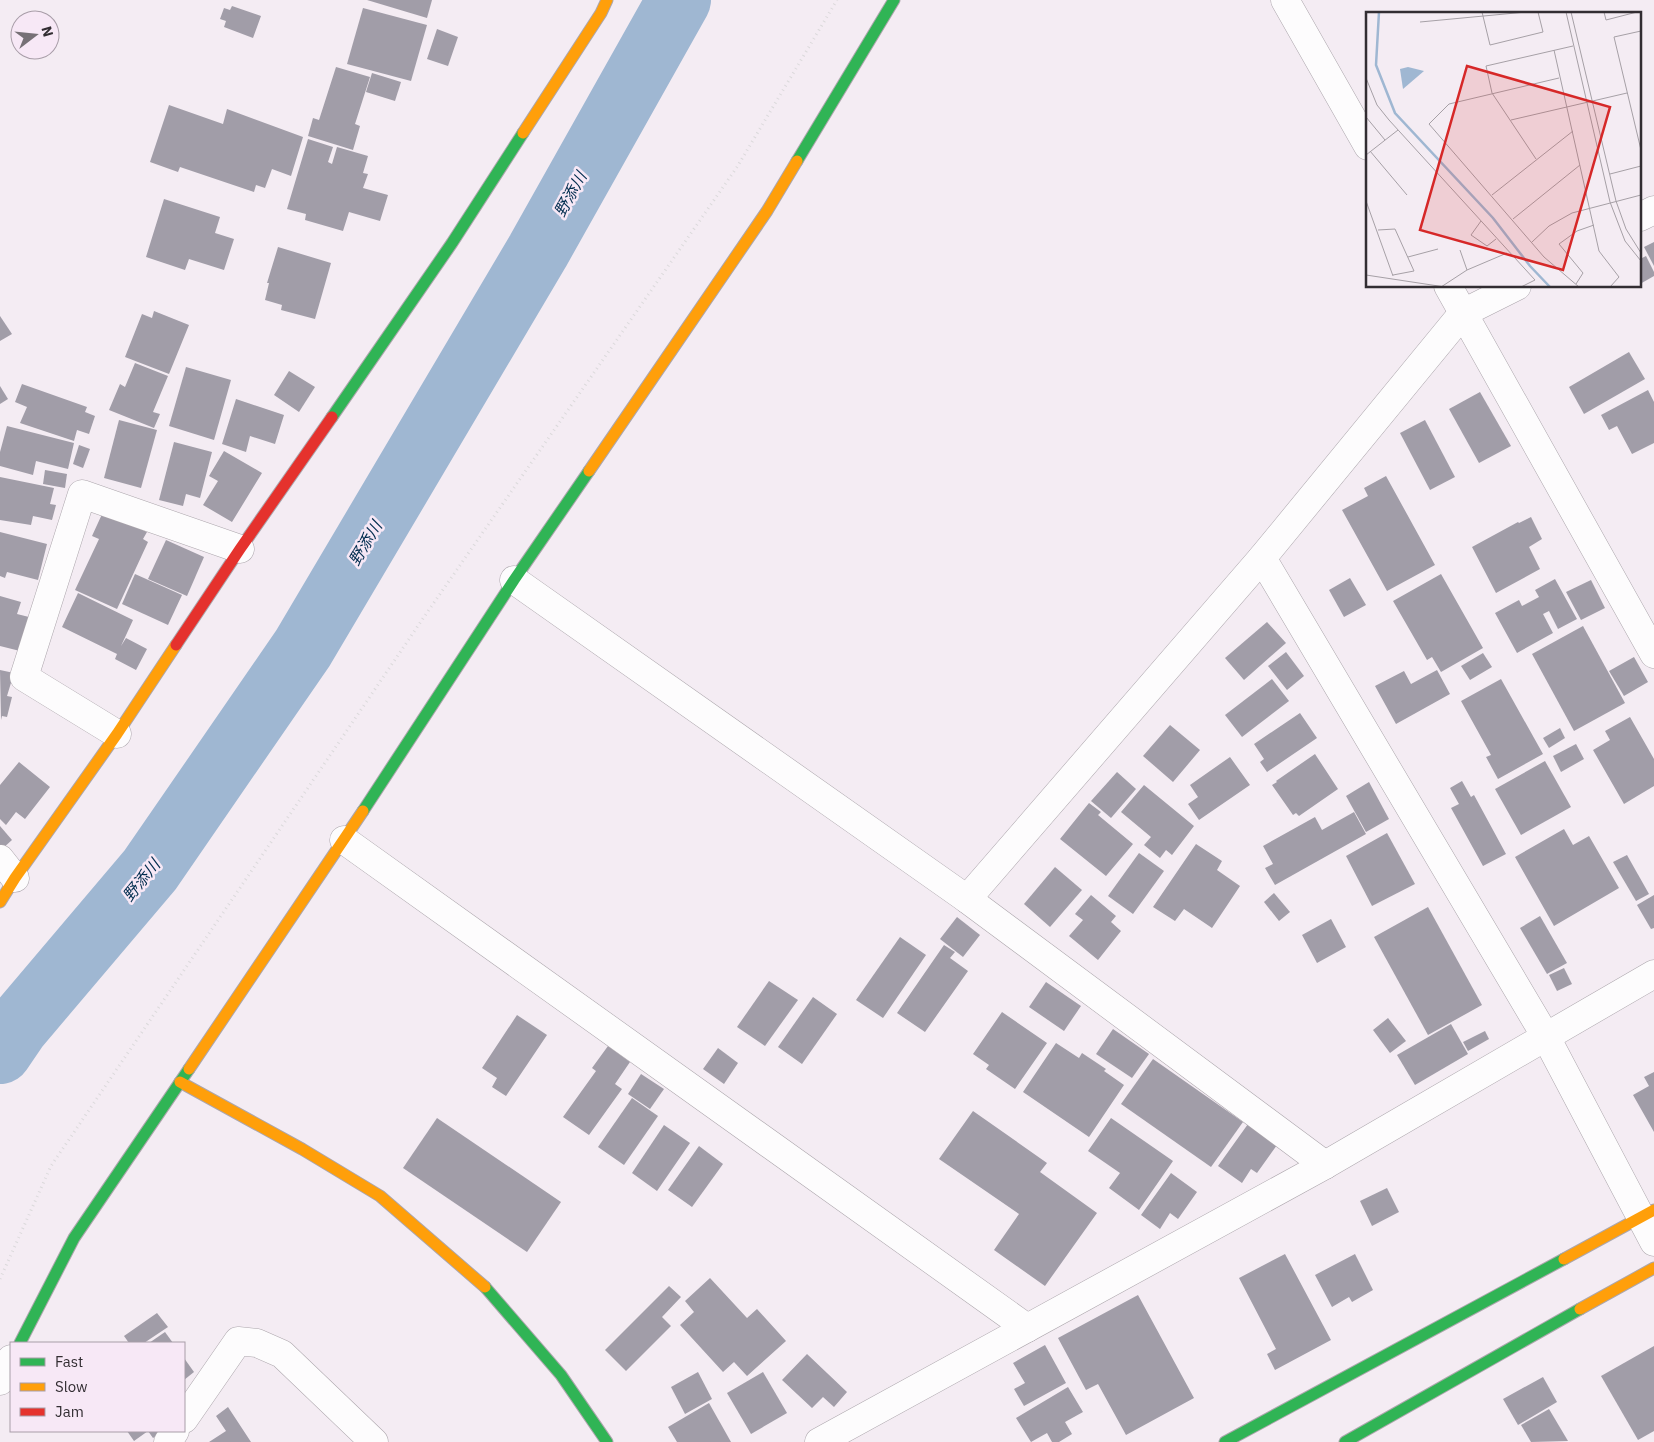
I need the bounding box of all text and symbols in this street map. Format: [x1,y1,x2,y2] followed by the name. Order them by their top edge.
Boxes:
[10,10,60,60] north arrow
[1366,12,1642,288] inset map
[37,24,58,39] text: N
[550,166,591,220] water label: 野添川
[344,516,387,569] water label: 野添川
[118,854,165,905] water label: 野添川
[10,1342,185,1432] legend
[55,1352,83,1371] text: Fast
[55,1377,88,1396] text: Slow
[55,1402,84,1421] text: Jam

